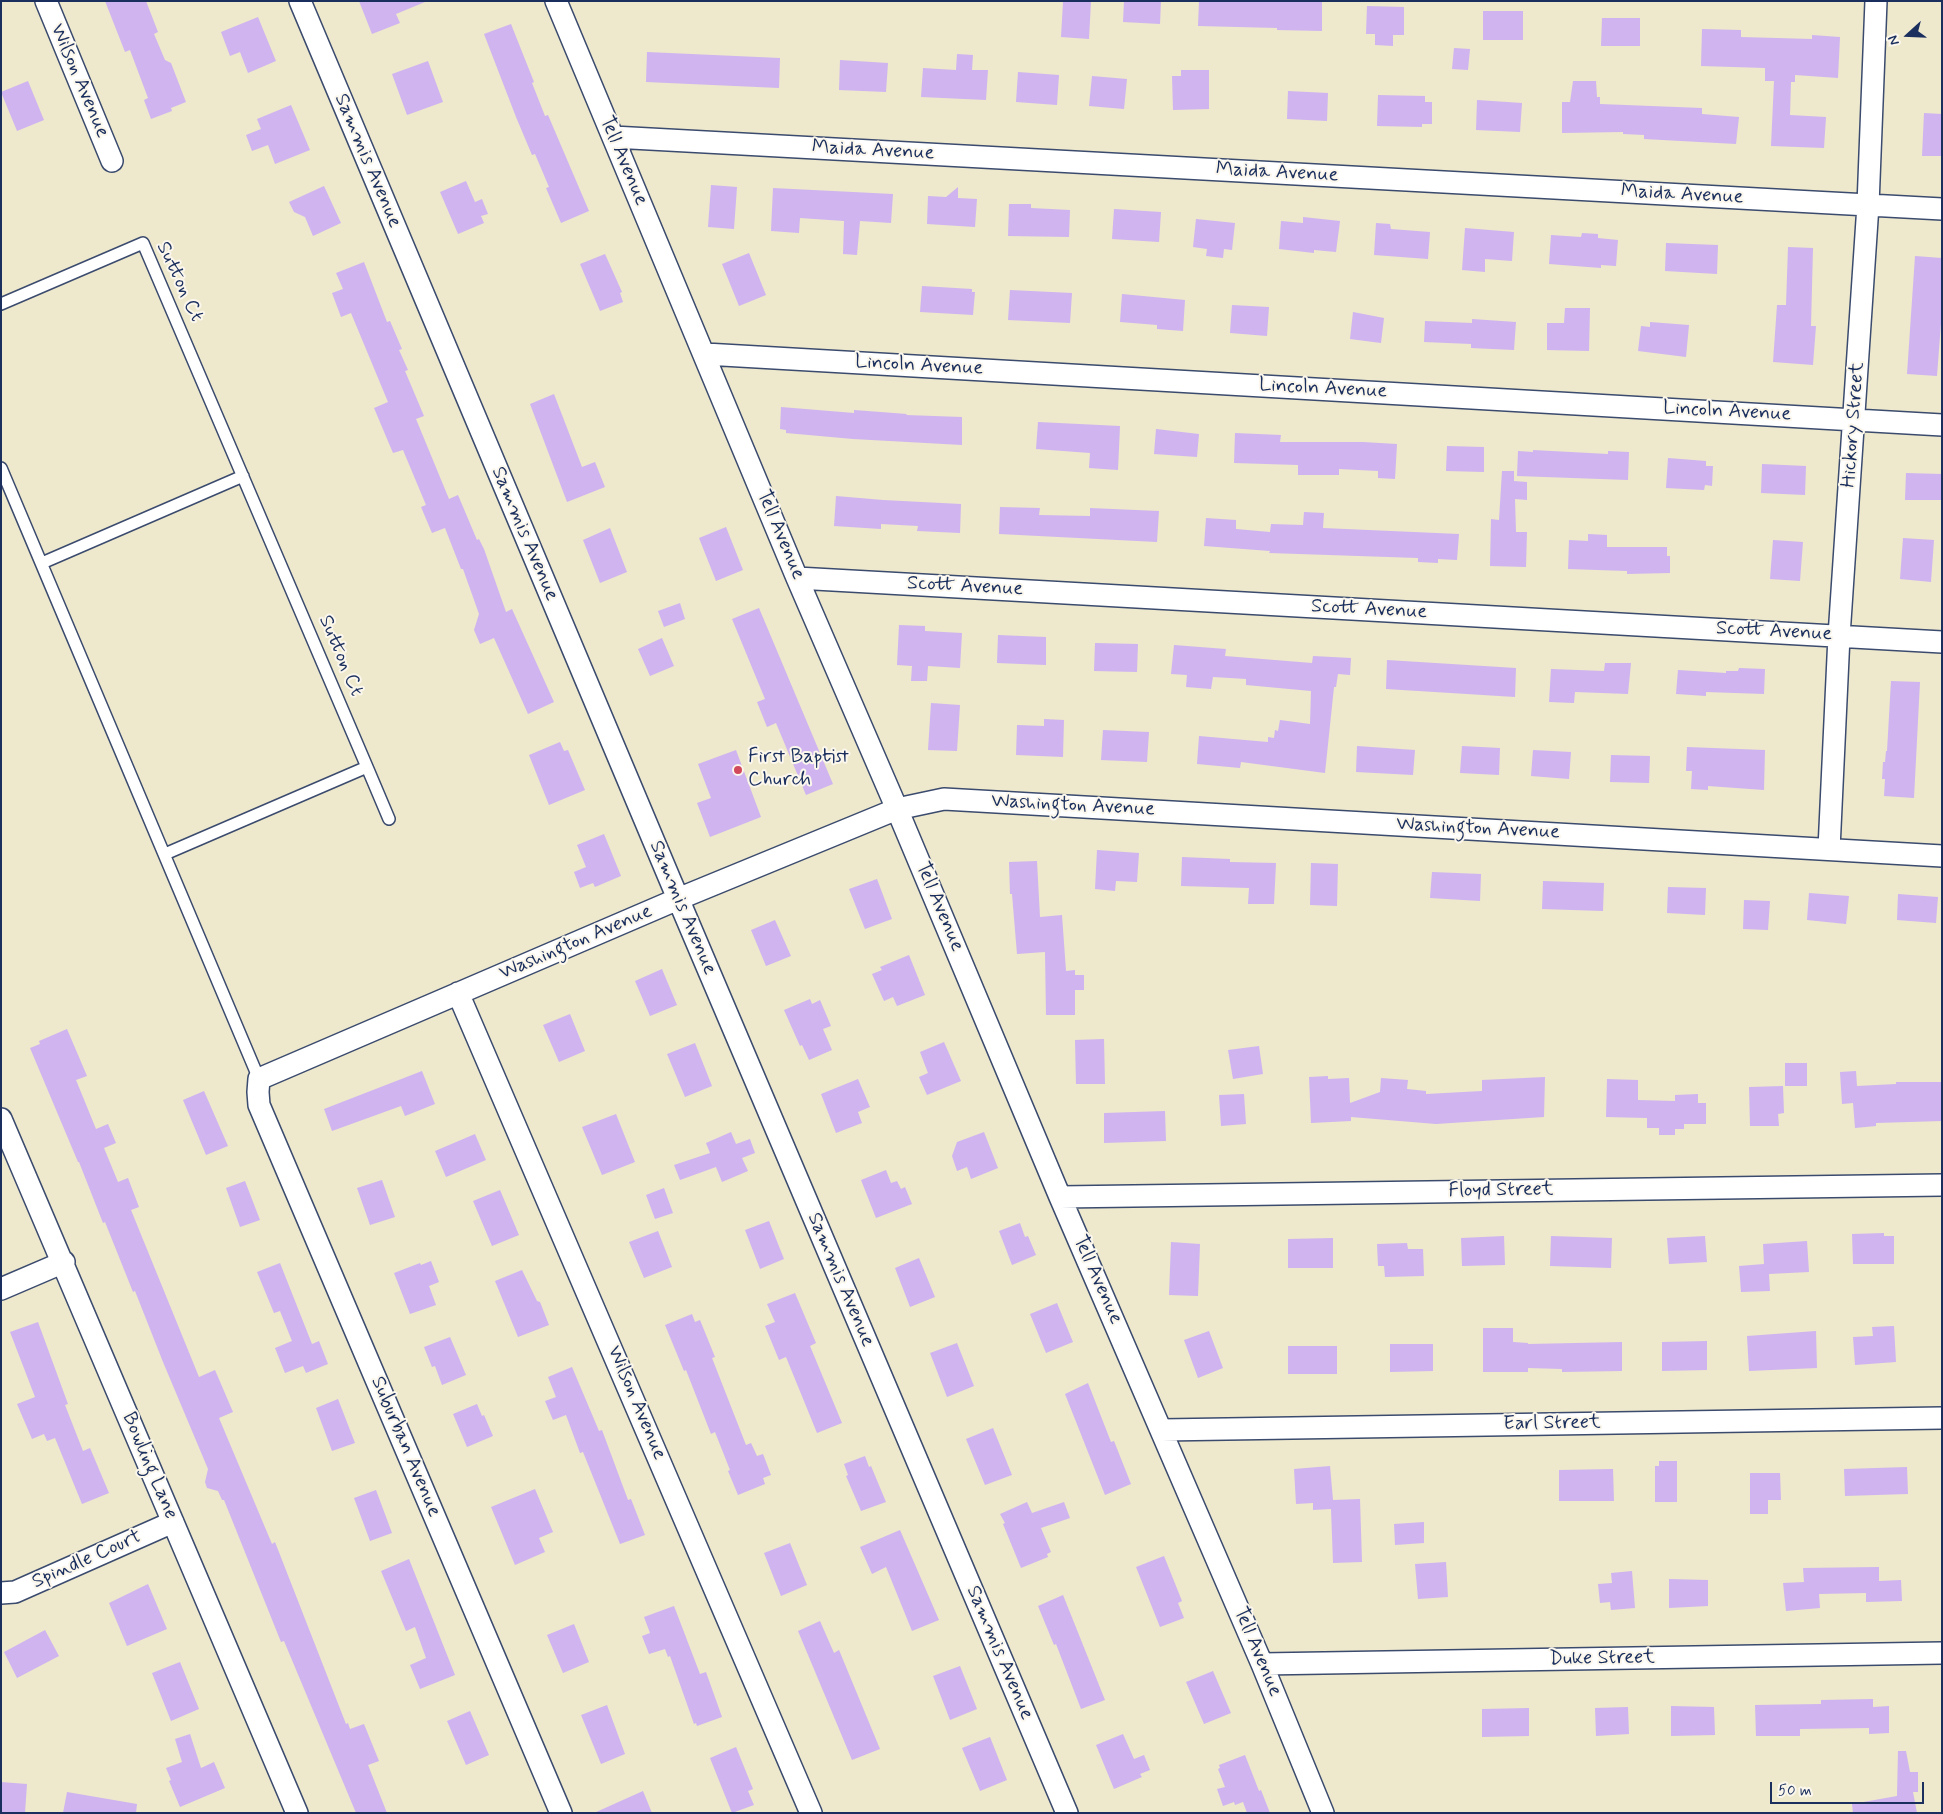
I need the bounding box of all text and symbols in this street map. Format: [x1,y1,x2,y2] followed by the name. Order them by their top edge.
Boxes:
[1883,10,1933,60] north arrow
[44,20,114,142] street label: Wilson Avenue
[1884,33,1904,48] text: N
[328,90,406,232] street label: Sammis Avenue
[593,113,653,209] street label: Tell Avenue
[811,136,935,166] street label: Maida Avenue
[1215,158,1339,188] street label: Maida Avenue
[1620,180,1744,210] street label: Maida Avenue
[150,238,208,326] street label: Sutton Ct
[854,351,984,381] street label: Lincoln Avenue
[1838,361,1870,489] street label: Hickory Street
[1258,374,1388,404] street label: Lincoln Avenue
[1662,397,1792,427] street label: Lincoln Avenue
[485,463,563,605] street label: Sammis Avenue
[750,487,810,583] street label: Tell Avenue
[906,572,1024,602] street label: Scott Avenue
[1310,595,1428,625] street label: Scott Avenue
[312,612,368,700] street label: Sutton Ct
[1715,617,1833,647] street label: Scott Avenue
[748,746,849,793] place label: First Baptist Church
[732,764,744,776] marker: First Baptist Church
[991,790,1155,822] street label: Washington Avenue
[1396,813,1560,845] street label: Washington Avenue
[643,837,721,979] street label: Sammis Avenue
[909,859,969,955] street label: Tell Avenue
[496,900,656,986] street label: Washington Avenue
[1448,1178,1554,1204] street label: Floyd Street
[801,1209,879,1351] street label: Sammis Avenue
[1067,1232,1127,1328] street label: Tell Avenue
[601,1342,671,1464] street label: Wilson Avenue
[365,1373,445,1521] street label: Suburban Avenue
[116,1409,182,1523] street label: Bowling Lane
[1503,1411,1601,1437] street label: Earl Street
[29,1525,145,1595] street label: Spindle Court
[960,1582,1038,1724] street label: Sammis Avenue
[1227,1604,1287,1700] street label: Tell Avenue
[1549,1646,1655,1672] street label: Duke Street
[1773,1772,1927,1804] scale bar
[1778,1781,1812,1801] text: 50 m

